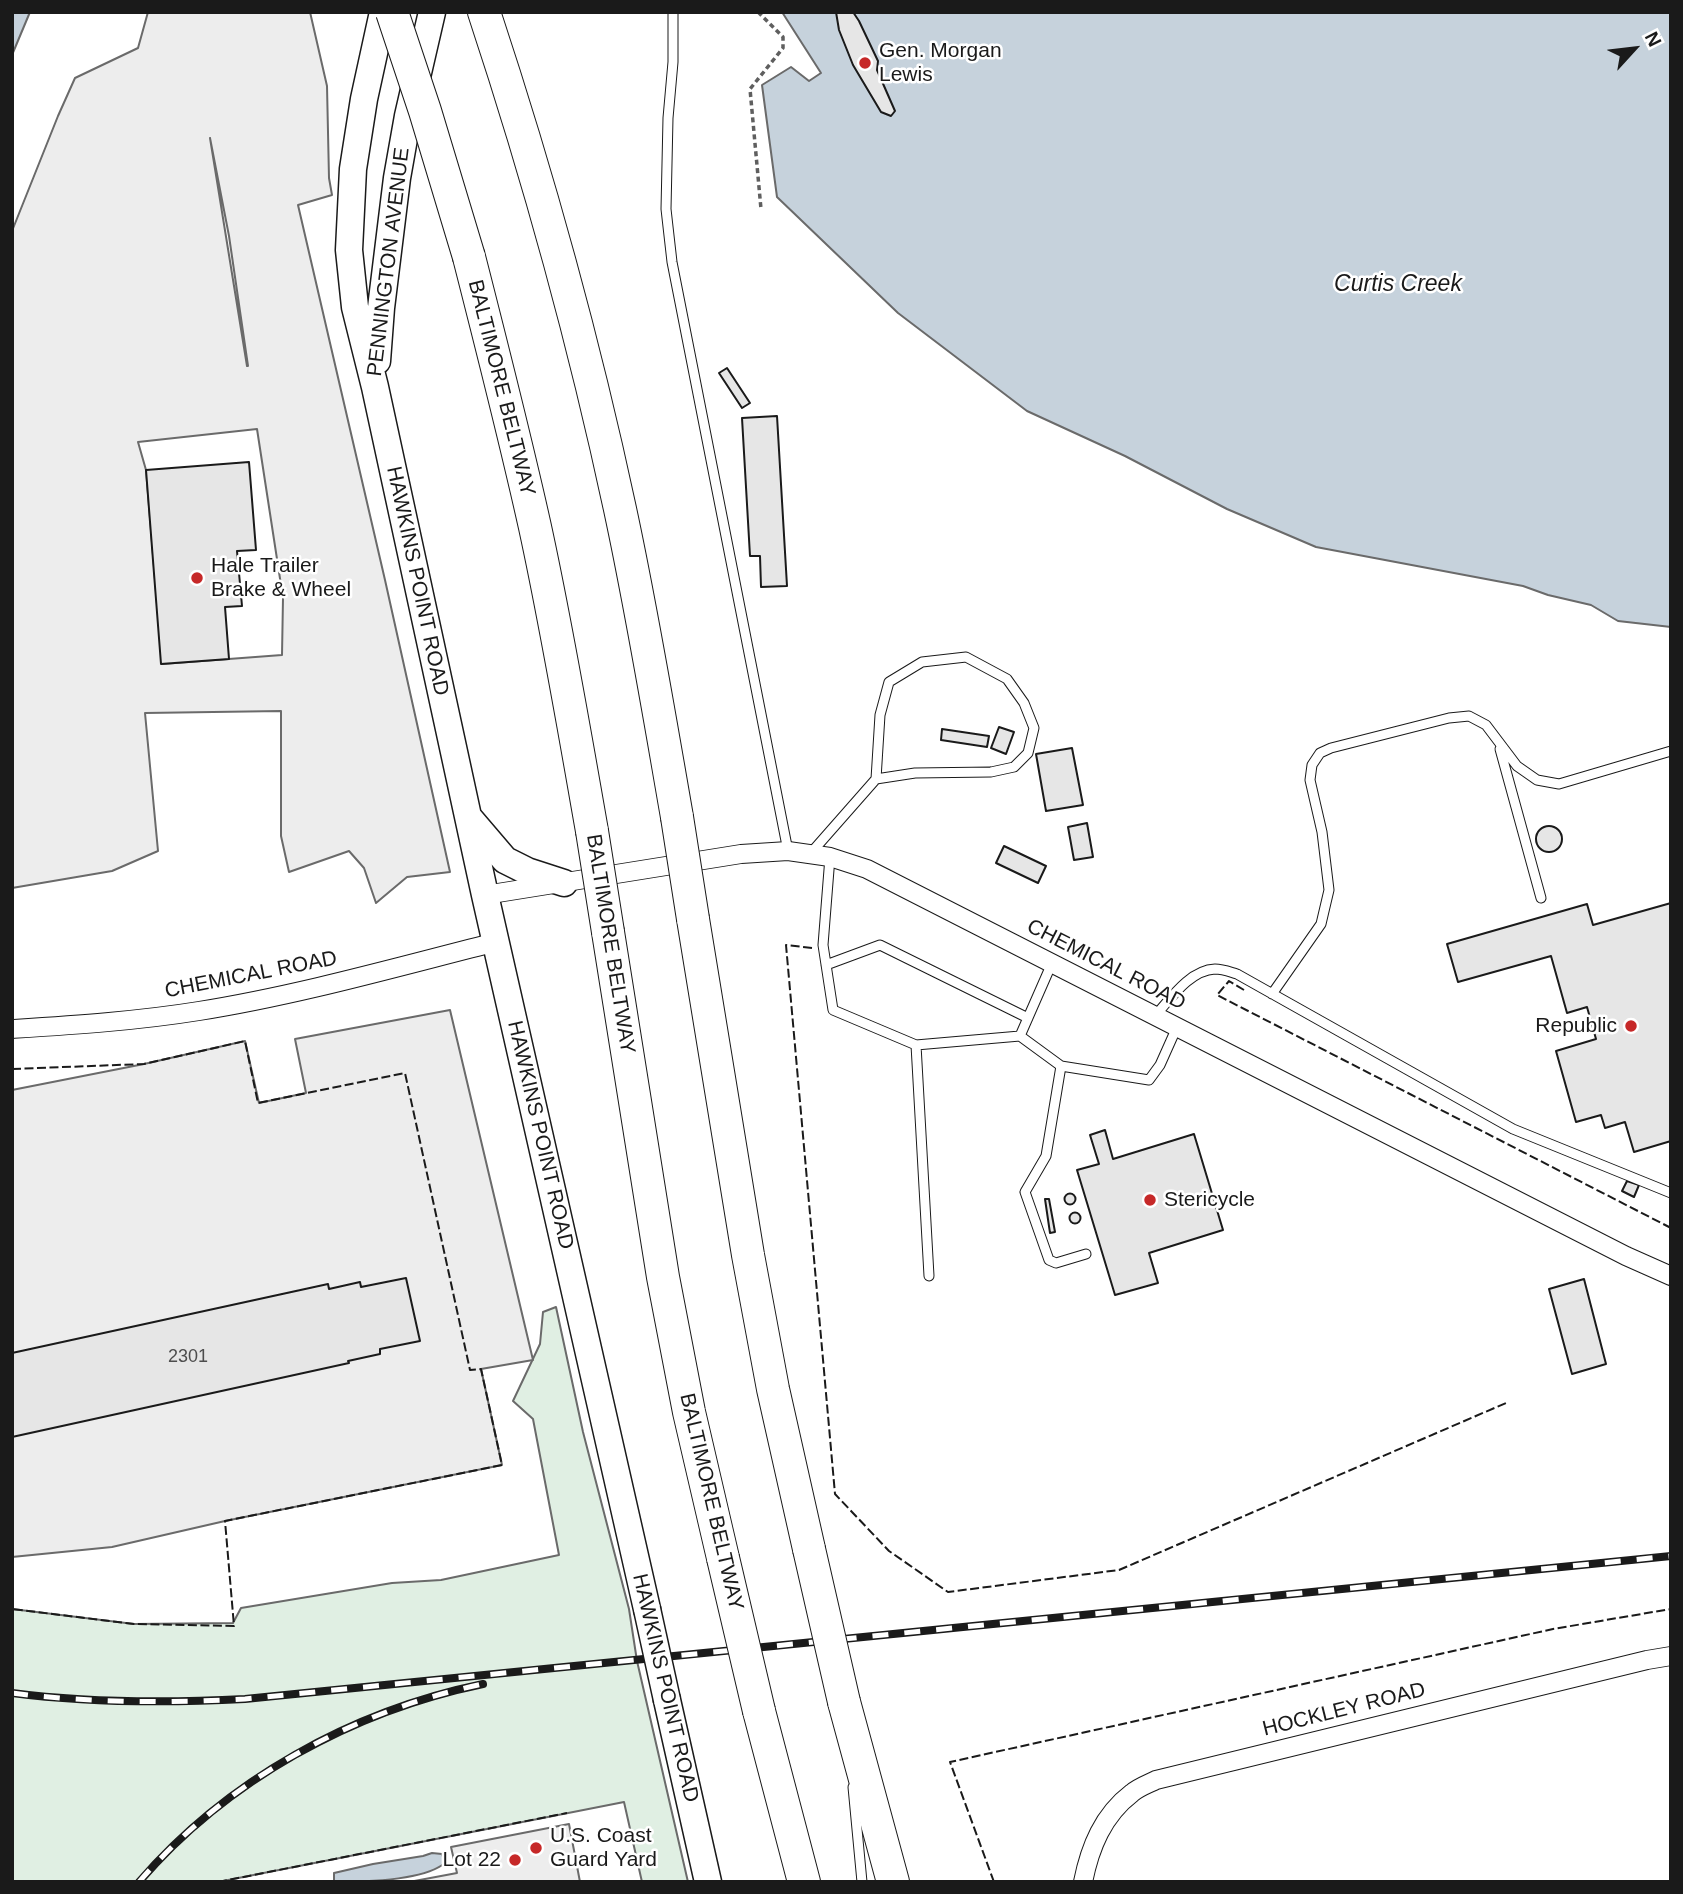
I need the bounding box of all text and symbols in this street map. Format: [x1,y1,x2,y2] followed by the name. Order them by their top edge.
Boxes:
[1599,14,1669,84] north arrow
[1641,28,1666,50] text: N
[879,38,1002,88] place label: Gen. Morgan Lewis
[857,55,873,71] marker: Gen. Morgan Lewis
[362,146,416,378] street label: PENNINGTON AVENUE
[1334,271,1462,299] water label: Curtis Creek
[462,277,540,499] street label: BALTIMORE BELTWAY
[380,464,454,698] street label: HAWKINS POINT ROAD
[211,553,351,603] place label: Hale Trailer Brake & Wheel
[189,570,205,586] marker: Hale Trailer Brake & Wheel
[580,832,640,1056] street label: BALTIMORE BELTWAY
[1022,914,1190,1016] street label: CHEMICAL ROAD
[163,946,339,1004] street label: CHEMICAL ROAD
[1535,1013,1617,1039] place label: Republic
[501,1018,579,1252] street label: HAWKINS POINT ROAD
[1623,1018,1639,1034] marker: Republic
[1164,1187,1255,1213] place label: Stericycle
[1142,1192,1158,1208] marker: Stericycle
[168,1346,208,1368] house number: 2301
[674,1391,748,1613] street label: BALTIMORE BELTWAY
[626,1571,704,1805] street label: HAWKINS POINT ROAD
[1260,1678,1428,1742] street label: HOCKLEY ROAD
[550,1823,657,1873] place label: U.S. Coast Guard Yard
[528,1840,544,1856] marker: U.S. Coast Guard Yard
[443,1847,501,1873] place label: Lot 22
[507,1852,523,1868] marker: Lot 22

